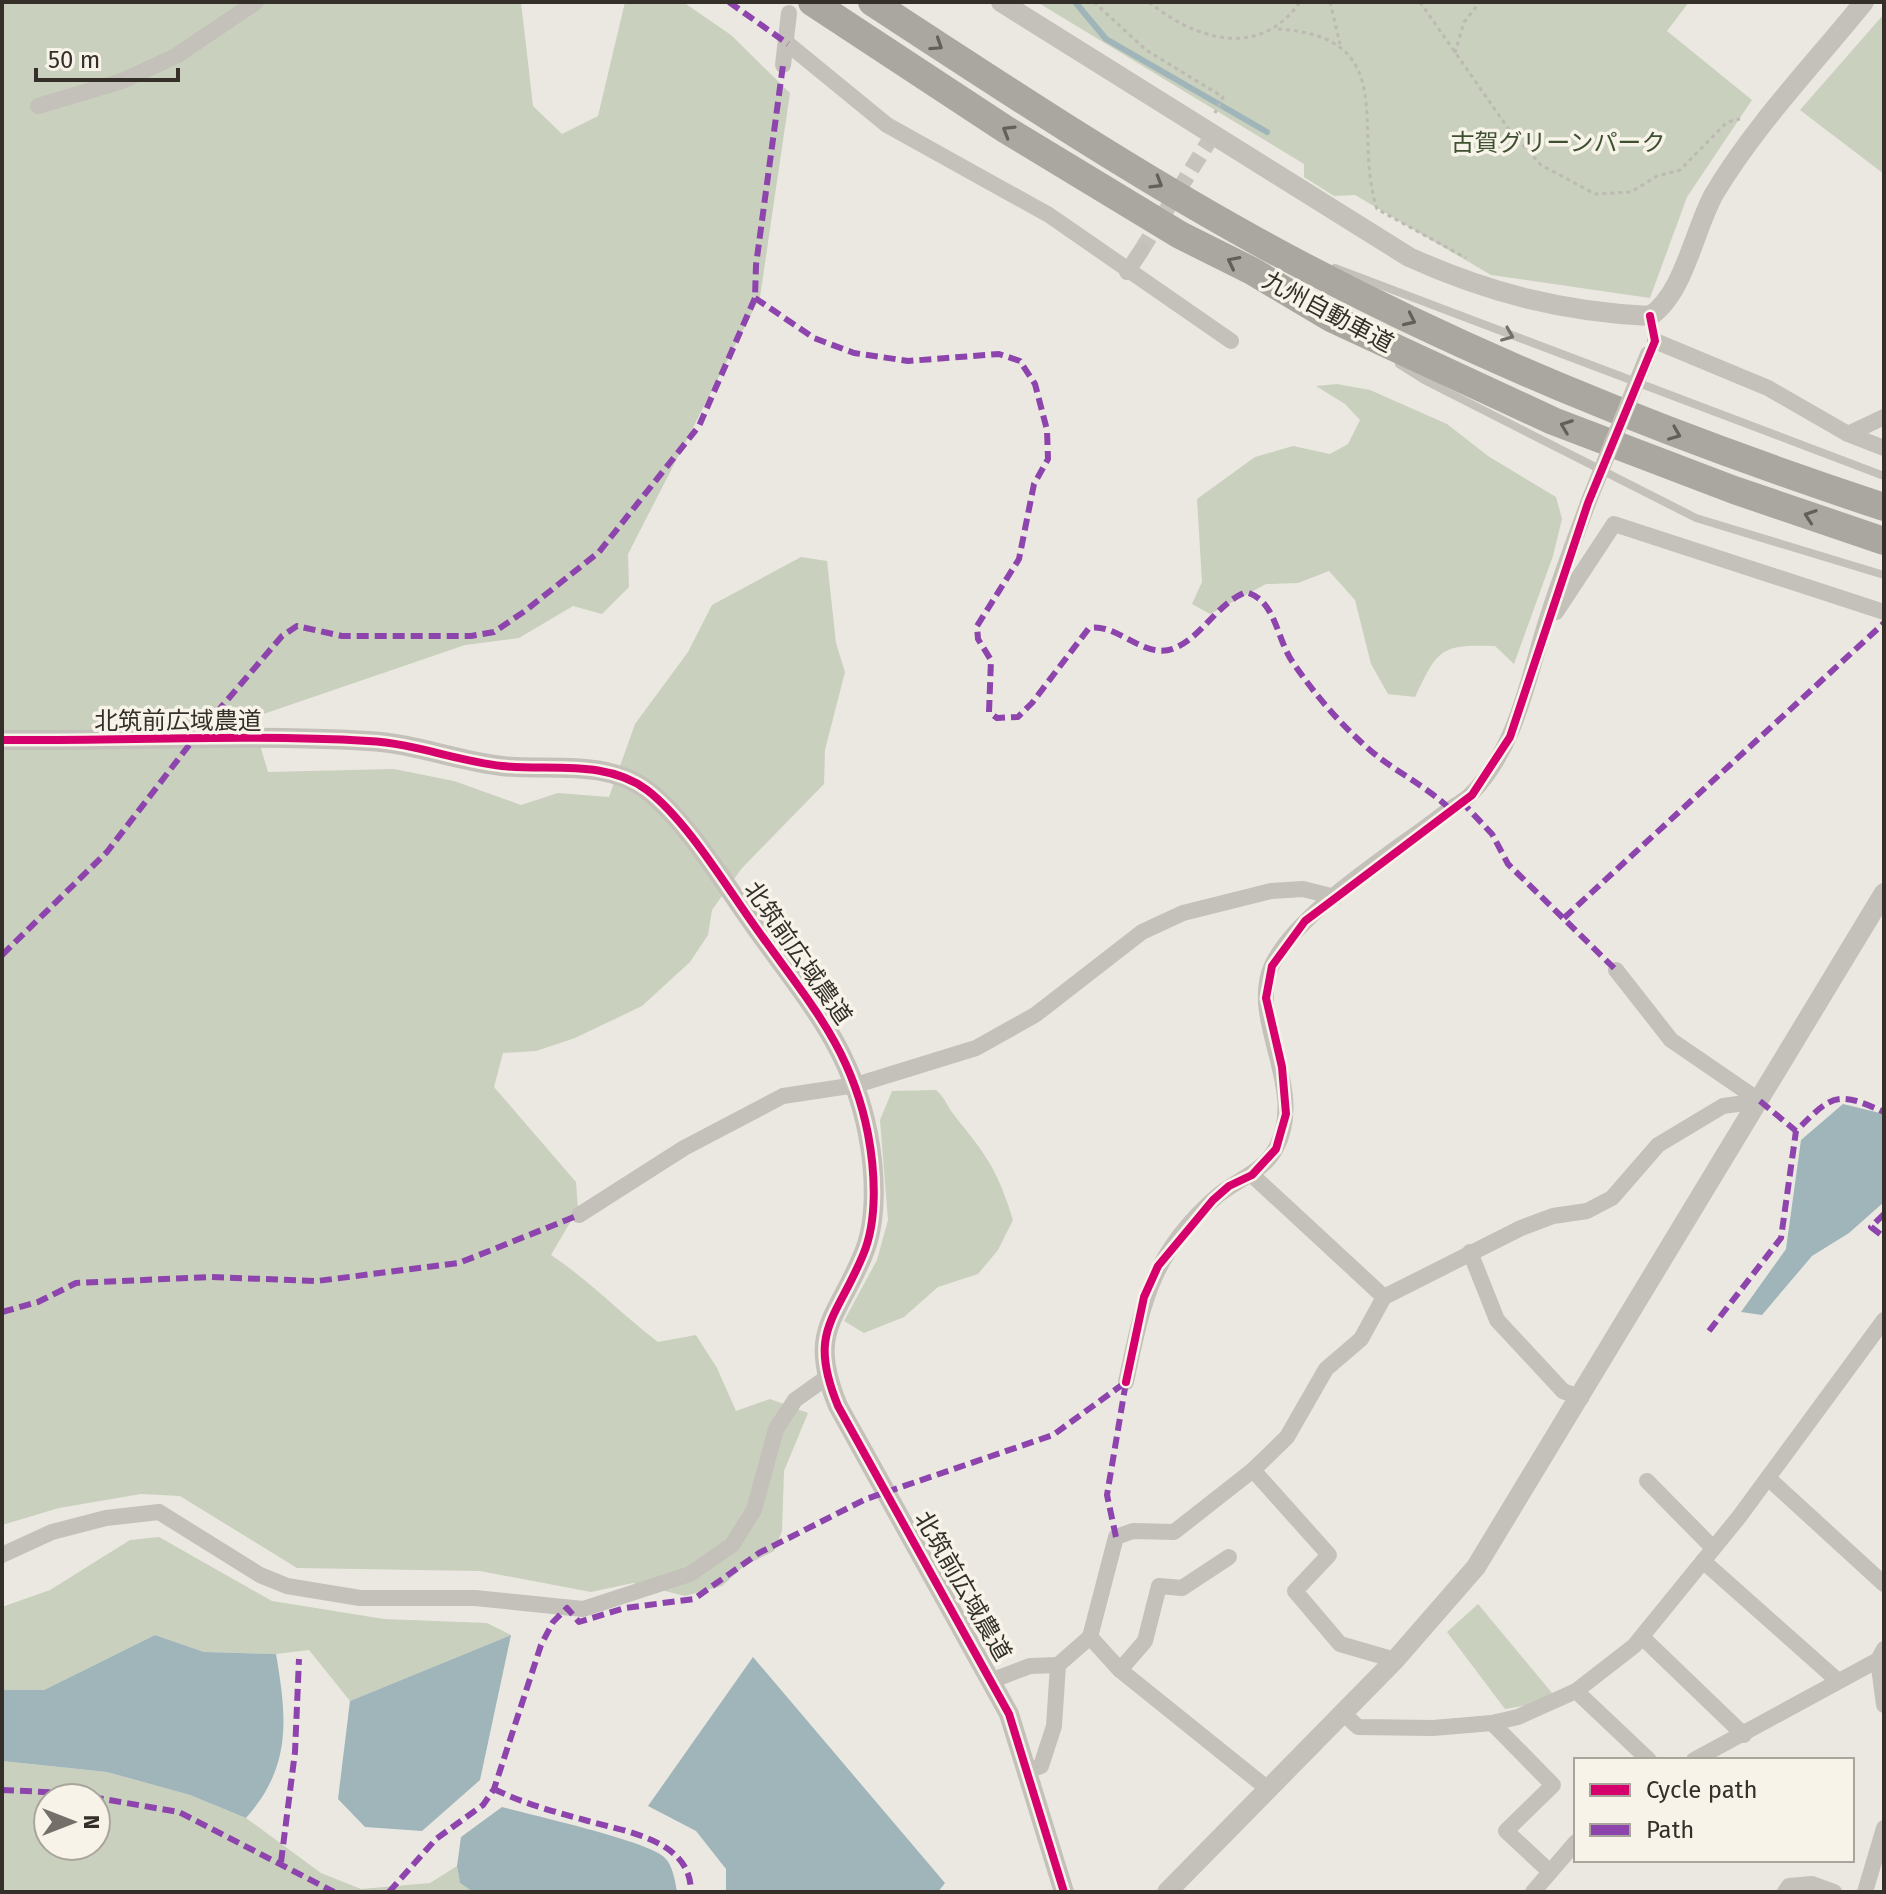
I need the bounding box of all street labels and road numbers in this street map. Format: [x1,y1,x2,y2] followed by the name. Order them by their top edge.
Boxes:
[1258,266,1398,358] street label: 九州自動車道
[94,707,262,735] street label: 北筑前広域農道
[738,876,858,1030] street label: 北筑前広域農道
[909,1506,1017,1666] street label: 北筑前広域農道

